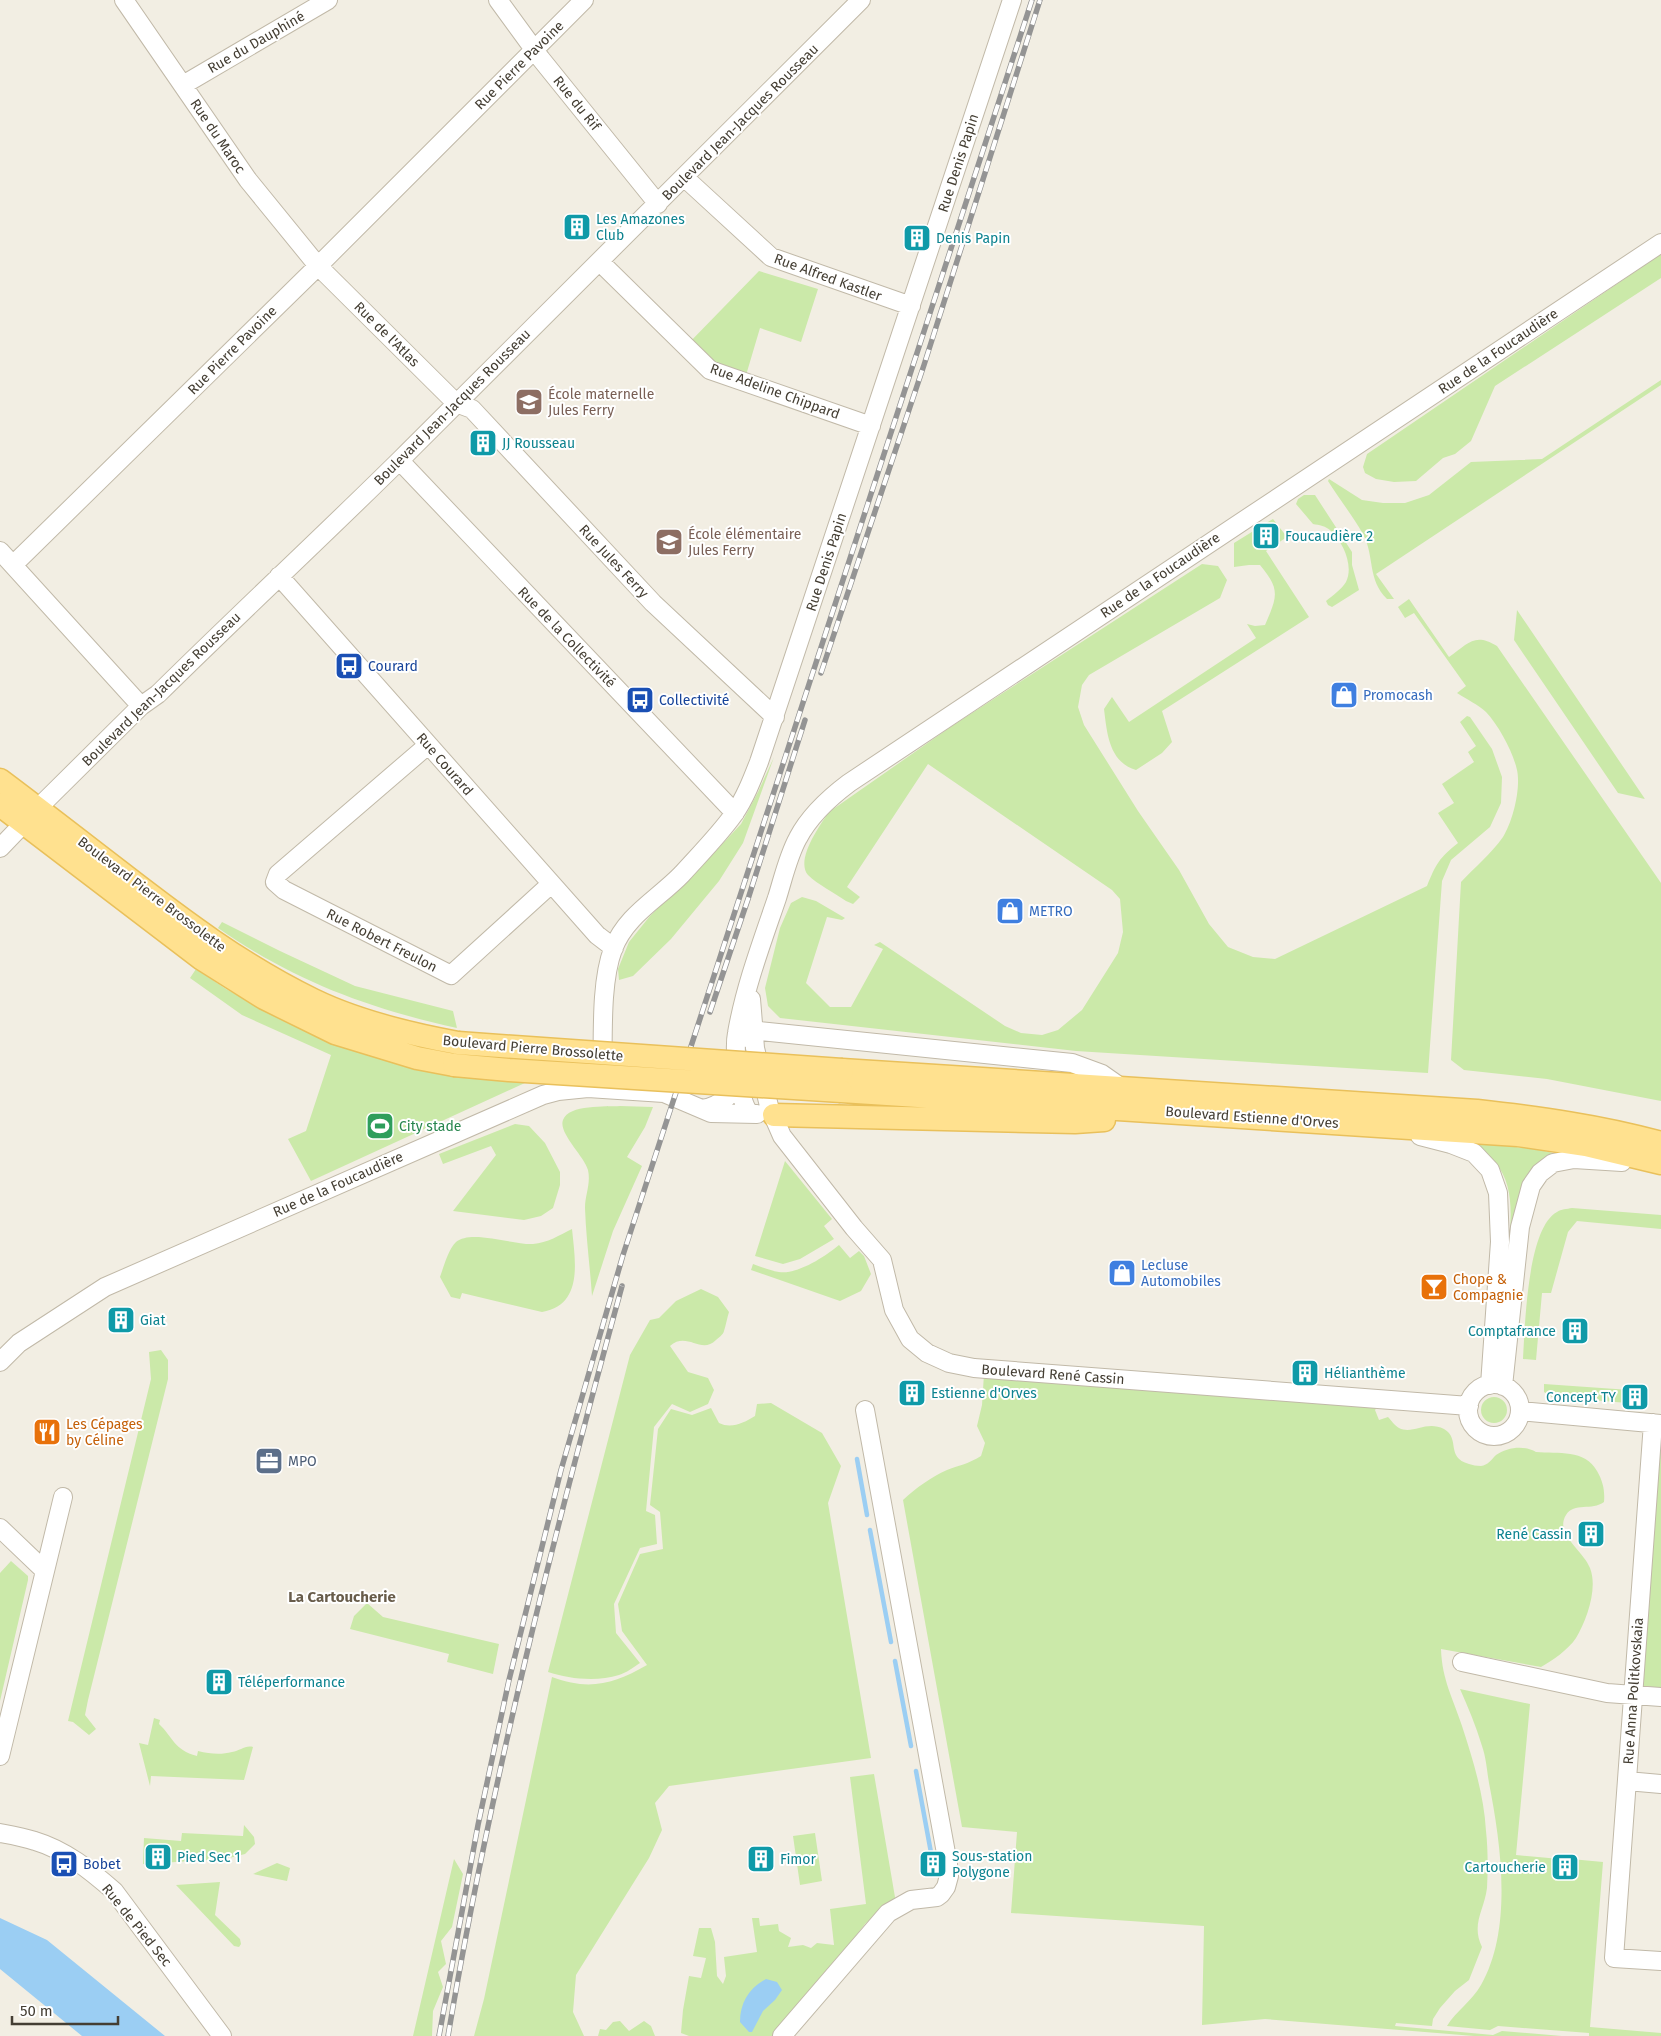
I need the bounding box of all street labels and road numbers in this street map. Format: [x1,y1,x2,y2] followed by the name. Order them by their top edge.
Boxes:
[205,8,308,77] street label: Rue du Dauphiné
[471,17,567,113] street label: Rue Pierre Pavoine
[659,41,822,204] street label: Boulevard Jean-Jacques Rousseau
[549,73,605,135] street label: Rue du Rif
[186,96,249,177] street label: Rue du Maroc
[935,112,982,215] street label: Rue Denis Papin
[772,250,885,305] street label: Rue Alfred Kastler
[351,298,423,371] street label: Rue de l'Atlas
[184,302,280,398] street label: Rue Pierre Pavoine
[1435,305,1561,398] street label: Rue de la Foucaudière
[371,326,534,489] street label: Boulevard Jean-Jacques Rousseau
[708,360,842,423] street label: Rue Adeline Chippard
[803,511,850,614] street label: Rue Denis Papin
[575,521,652,602] street label: Rue Jules Ferry
[1097,529,1223,622] street label: Rue de la Foucaudière
[514,583,619,691] street label: Rue de la Collectivité
[78,609,244,770] street label: Boulevard Jean-Jacques Rousseau
[413,729,477,799] street label: Rue Courard
[74,833,229,956] street label: Boulevard Pierre Brossolette
[324,905,440,976] street label: Rue Robert Freulon
[442,1032,624,1065] street label: Boulevard Pierre Brossolette
[1165,1103,1340,1132] street label: Boulevard Estienne d'Orves
[271,1148,406,1221] street label: Rue de la Foucaudière
[981,1361,1125,1388] street label: Boulevard René Cassin
[1620,1617,1647,1765] street label: Rue Anna Politkovskaia
[98,1881,175,1970] street label: Rue de Pied Sec

